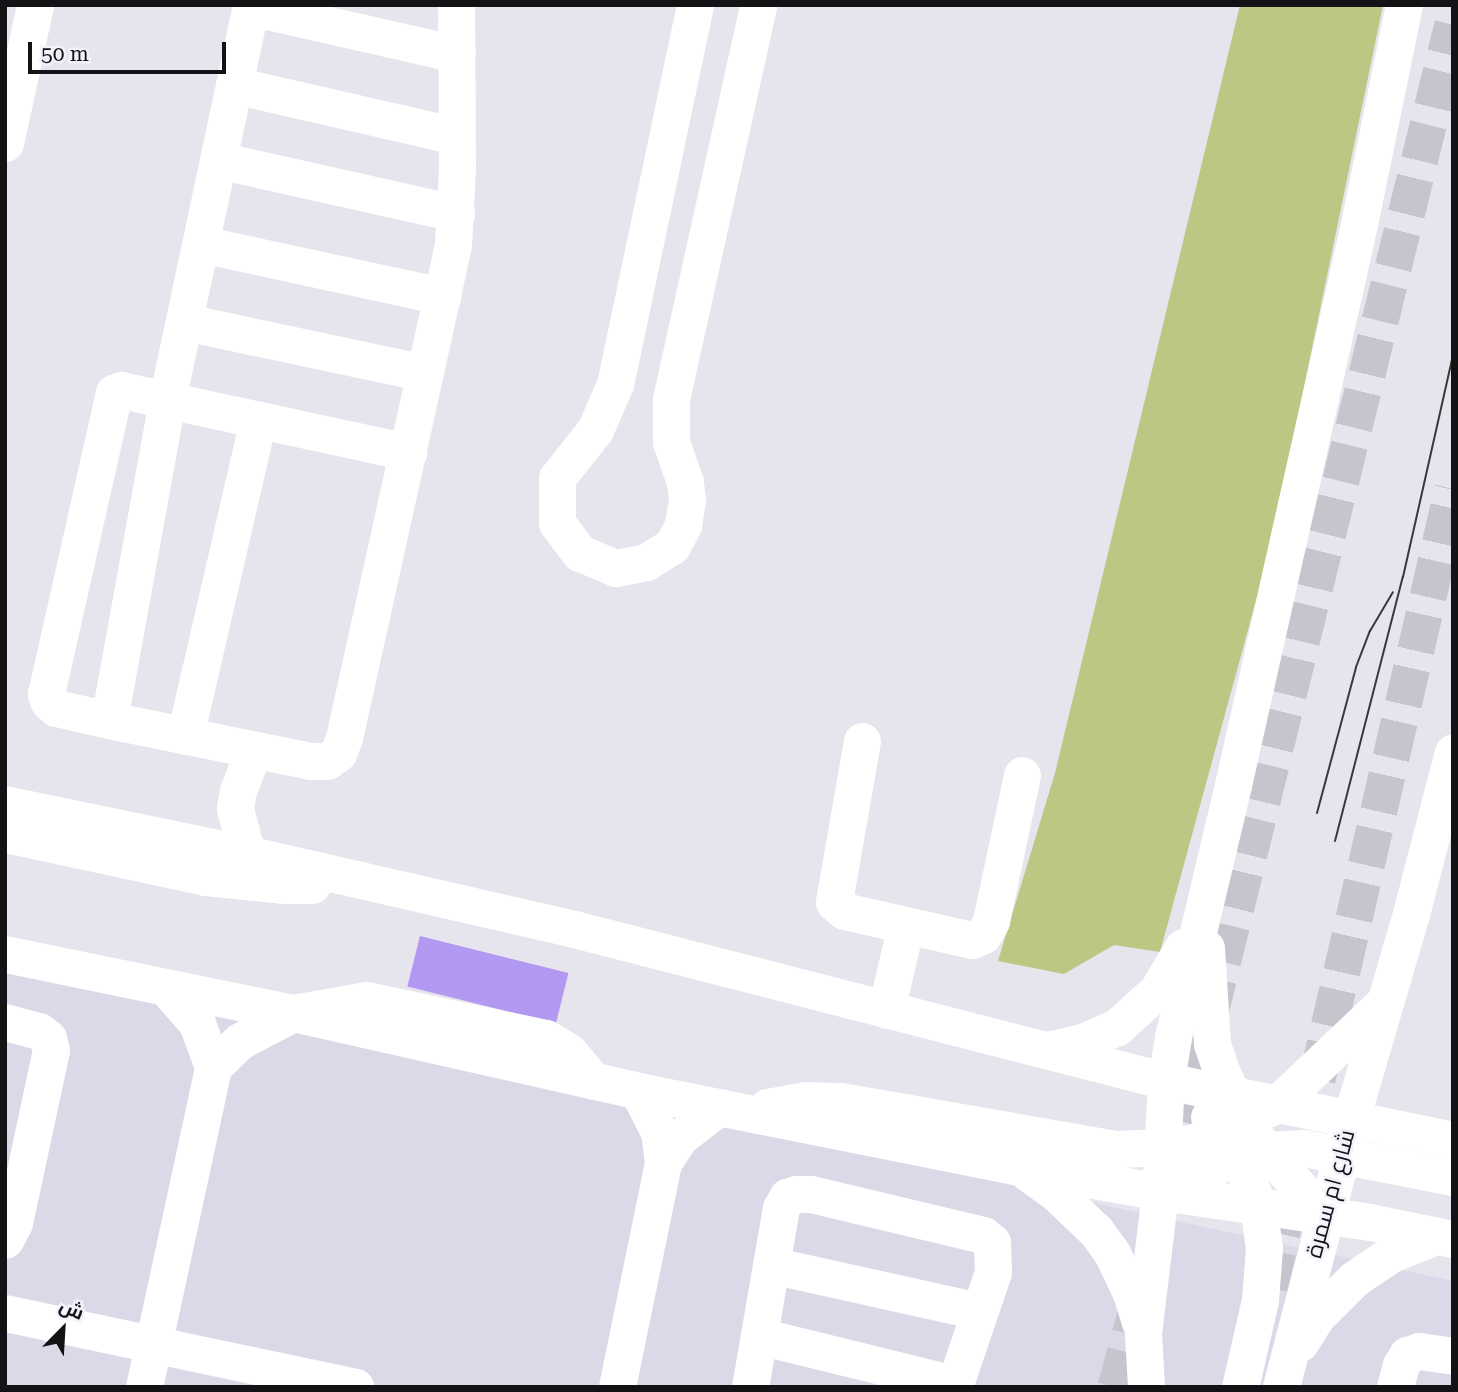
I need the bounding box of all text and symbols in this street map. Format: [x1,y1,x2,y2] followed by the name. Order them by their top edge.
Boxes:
[32,28,229,72] scale bar
[41,42,89,66] text: 50 m
[1301,1127,1361,1261] street label: شارع ام سمرة
[28,1294,98,1364] north arrow
[56,1294,88,1325] text: ش

